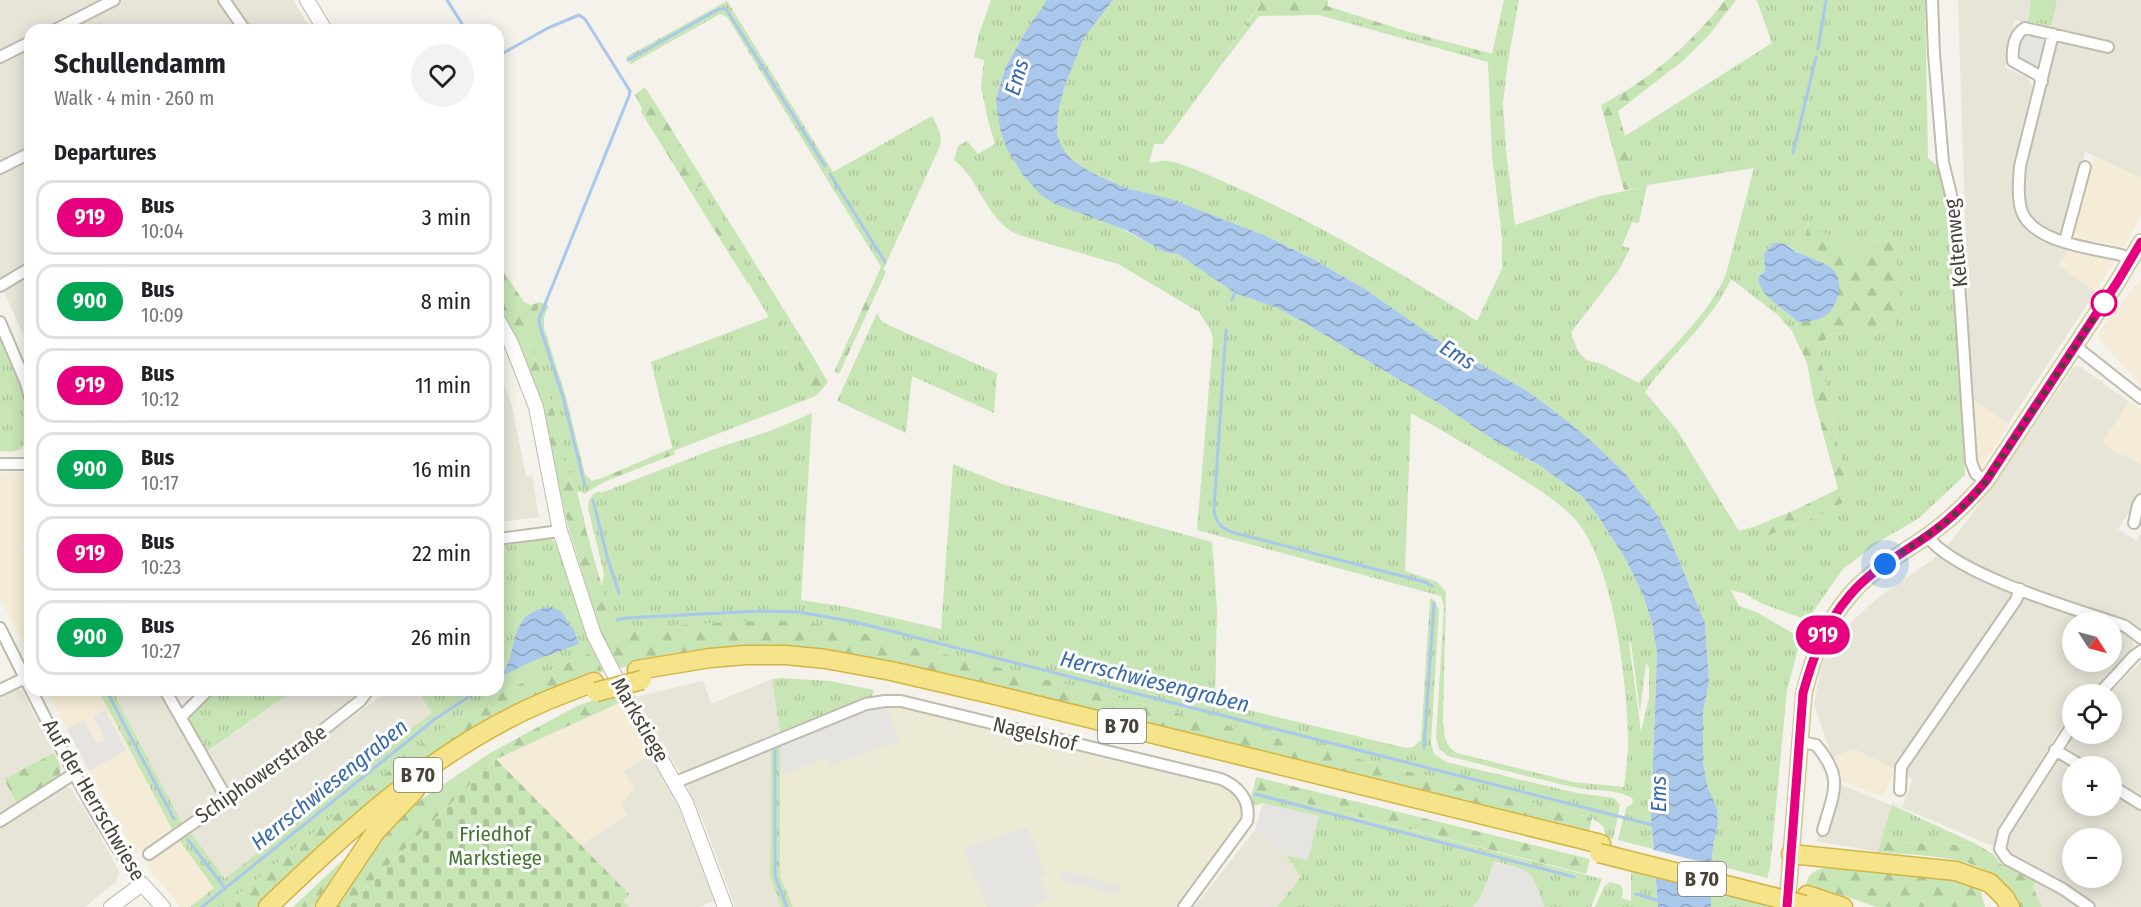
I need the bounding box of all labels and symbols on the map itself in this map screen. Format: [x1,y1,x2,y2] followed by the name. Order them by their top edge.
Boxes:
[998,56,1034,98] water label: Ems
[1938,197,1974,288] street label: Keltenweg
[2091,290,2117,316] unlabelled marker
[1435,333,1480,376] water label: Ems
[1870,549,1900,579] your location
[2062,612,2122,672] north arrow
[1788,616,1858,654] line badge: 919
[1058,645,1252,718] water label: Herrschwiesengraben
[605,673,675,767] street label: Markstiege
[1098,709,1146,743] road number: B 70
[990,711,1081,757] street label: Nagelshof
[246,713,413,856] water label: Herrschwiesengraben
[37,714,151,886] street label: Auf der Herrschwiese
[190,719,332,829] street label: Schiphowerstraße
[394,758,442,792] road number: B 70
[1645,776,1672,812] water label: Ems
[448,821,542,871] park label: Friedhof Markstiege
[1678,862,1726,896] road number: B 70

